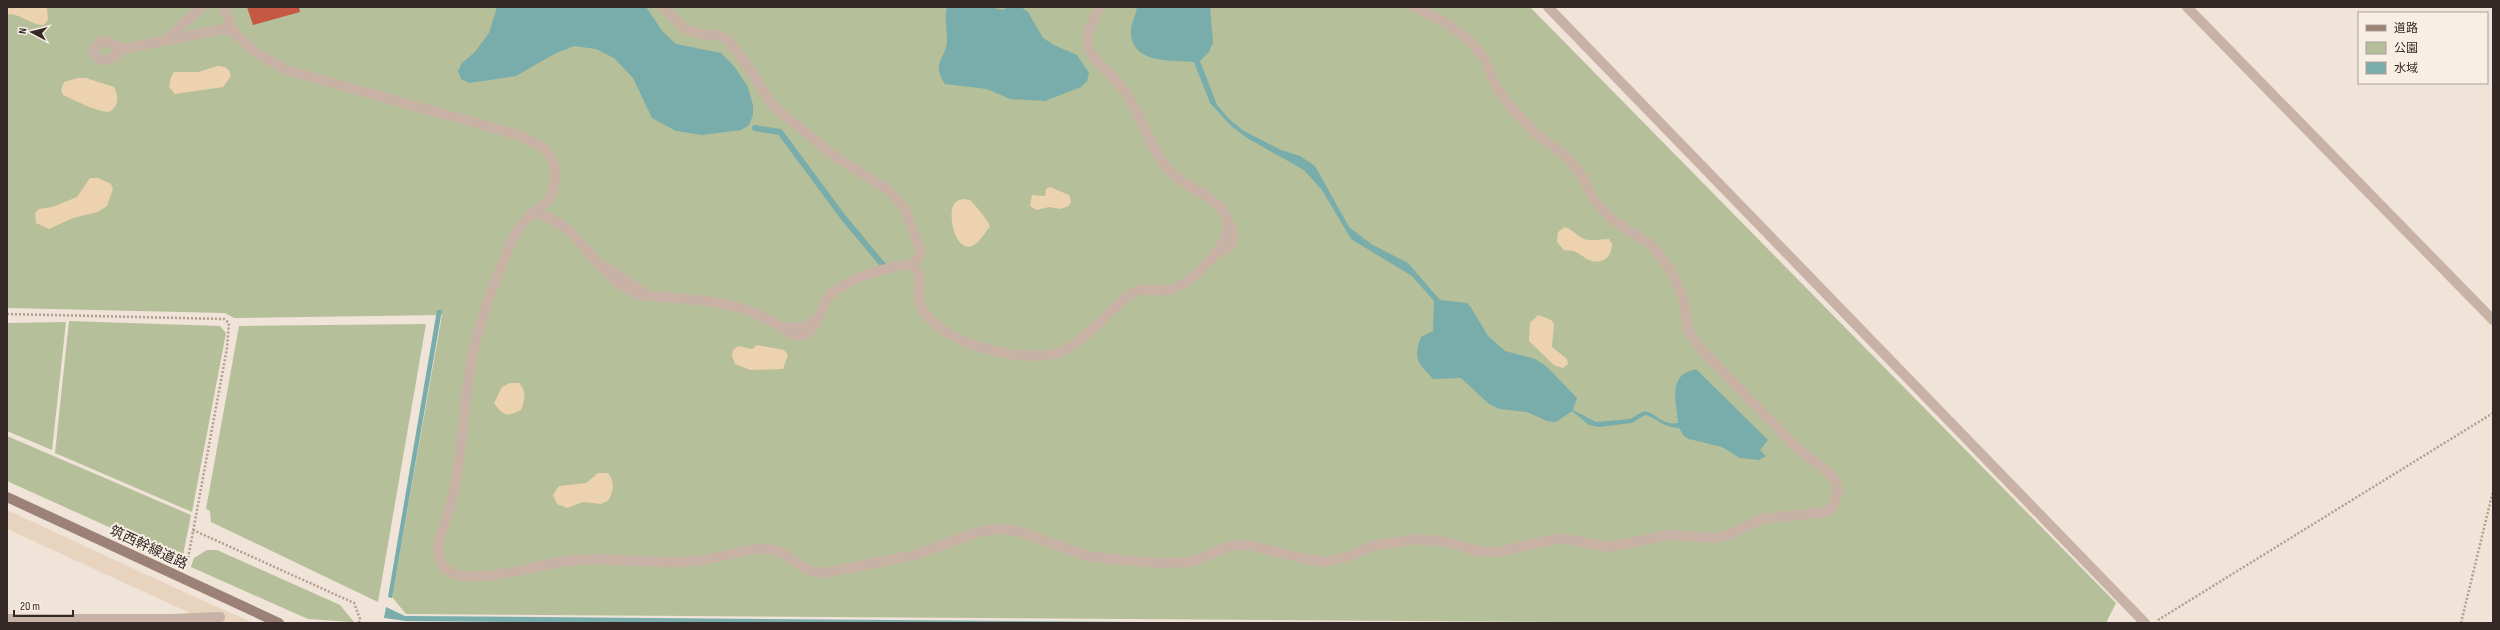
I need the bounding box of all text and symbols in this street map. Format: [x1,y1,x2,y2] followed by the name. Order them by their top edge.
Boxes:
[12,12,52,52] north arrow
[2358,12,2488,84] legend
[2394,21,2418,36] text: 道路
[16,27,29,35] text: N
[2394,41,2418,56] text: 公園
[2394,61,2418,76] text: 水域
[107,522,190,573] street label: 筑西幹線道路
[14,592,73,618] scale bar
[20,599,40,614] text: 20 m

